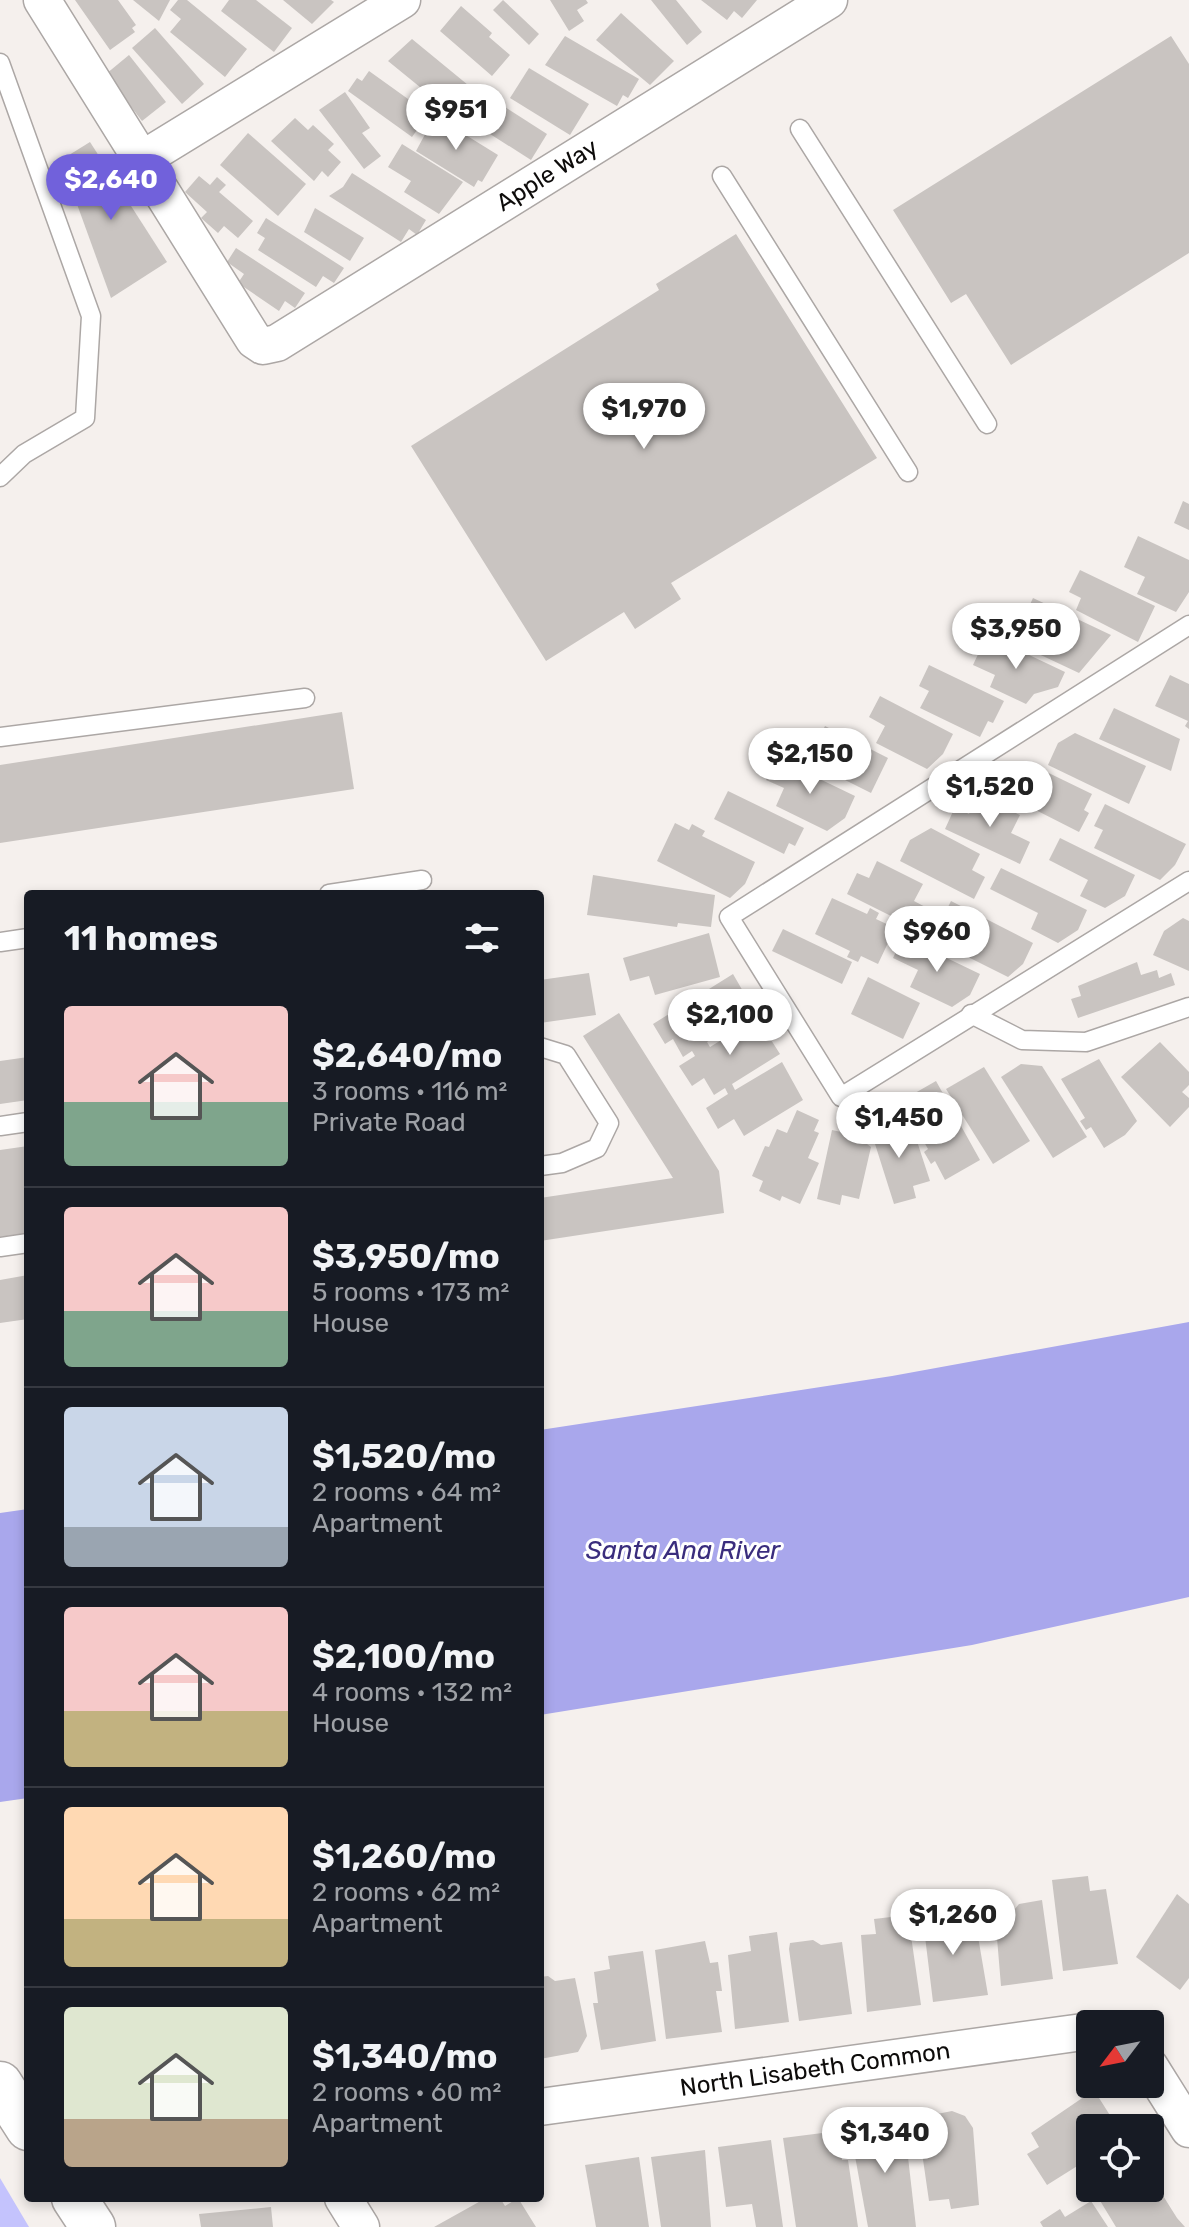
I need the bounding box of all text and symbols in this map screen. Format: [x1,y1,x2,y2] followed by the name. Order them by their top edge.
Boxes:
[409,84,503,152] pin: $951
[424,94,488,125] text: $951
[491,133,603,217] street label: Apple Way
[46,154,176,222] pin: $2,640
[64,164,158,195] text: $2,640
[579,383,709,451] pin: $1,970
[601,393,687,424] text: $1,970
[951,603,1081,671] pin: $3,950
[970,613,1062,644] text: $3,950
[745,728,875,796] pin: $2,150
[766,738,854,769] text: $2,150
[925,761,1055,829] pin: $1,520
[946,771,1034,802] text: $1,520
[890,906,984,974] pin: $960
[460,916,504,960] icon: filters
[903,916,971,947] text: $960
[64,918,218,959] text: 11 homes
[665,989,795,1057] pin: $2,100
[686,999,774,1030] text: $2,100
[312,1035,502,1076] text: $2,640/mo
[128,1038,224,1134] icon: home
[312,1076,507,1107] text: 3 rooms · 116 m²
[834,1092,964,1160] pin: $1,450
[854,1102,944,1133] text: $1,450
[312,1107,466,1138] text: Private Road
[312,1236,500,1277] text: $3,950/mo
[128,1239,224,1335] icon: home
[312,1277,509,1308] text: 5 rooms · 173 m²
[312,1308,389,1339] text: House
[312,1436,496,1477] text: $1,520/mo
[128,1439,224,1535] icon: home
[312,1477,501,1508] text: 2 rooms · 64 m²
[312,1508,443,1539] text: Apartment
[586,1535,781,1566] water label: Santa Ana River
[312,1636,495,1677] text: $2,100/mo
[128,1639,224,1735] icon: home
[312,1677,512,1708] text: 4 rooms · 132 m²
[312,1708,389,1739] text: House
[312,1836,496,1877] text: $1,260/mo
[128,1839,224,1935] icon: home
[312,1877,500,1908] text: 2 rooms · 62 m²
[888,1889,1018,1957] pin: $1,260
[908,1899,998,1930] text: $1,260
[312,1908,443,1939] text: Apartment
[1076,2010,1164,2098] north arrow
[1076,2010,1164,2202] map controls
[312,2036,498,2077] text: $1,340/mo
[678,2036,952,2102] street label: North Lisabeth Common
[128,2039,224,2135] icon: home
[312,2077,501,2108] text: 2 rooms · 60 m²
[820,2107,950,2175] pin: $1,340
[312,2108,443,2139] text: Apartment
[1076,2114,1164,2202] button: locate
[840,2117,930,2148] text: $1,340

